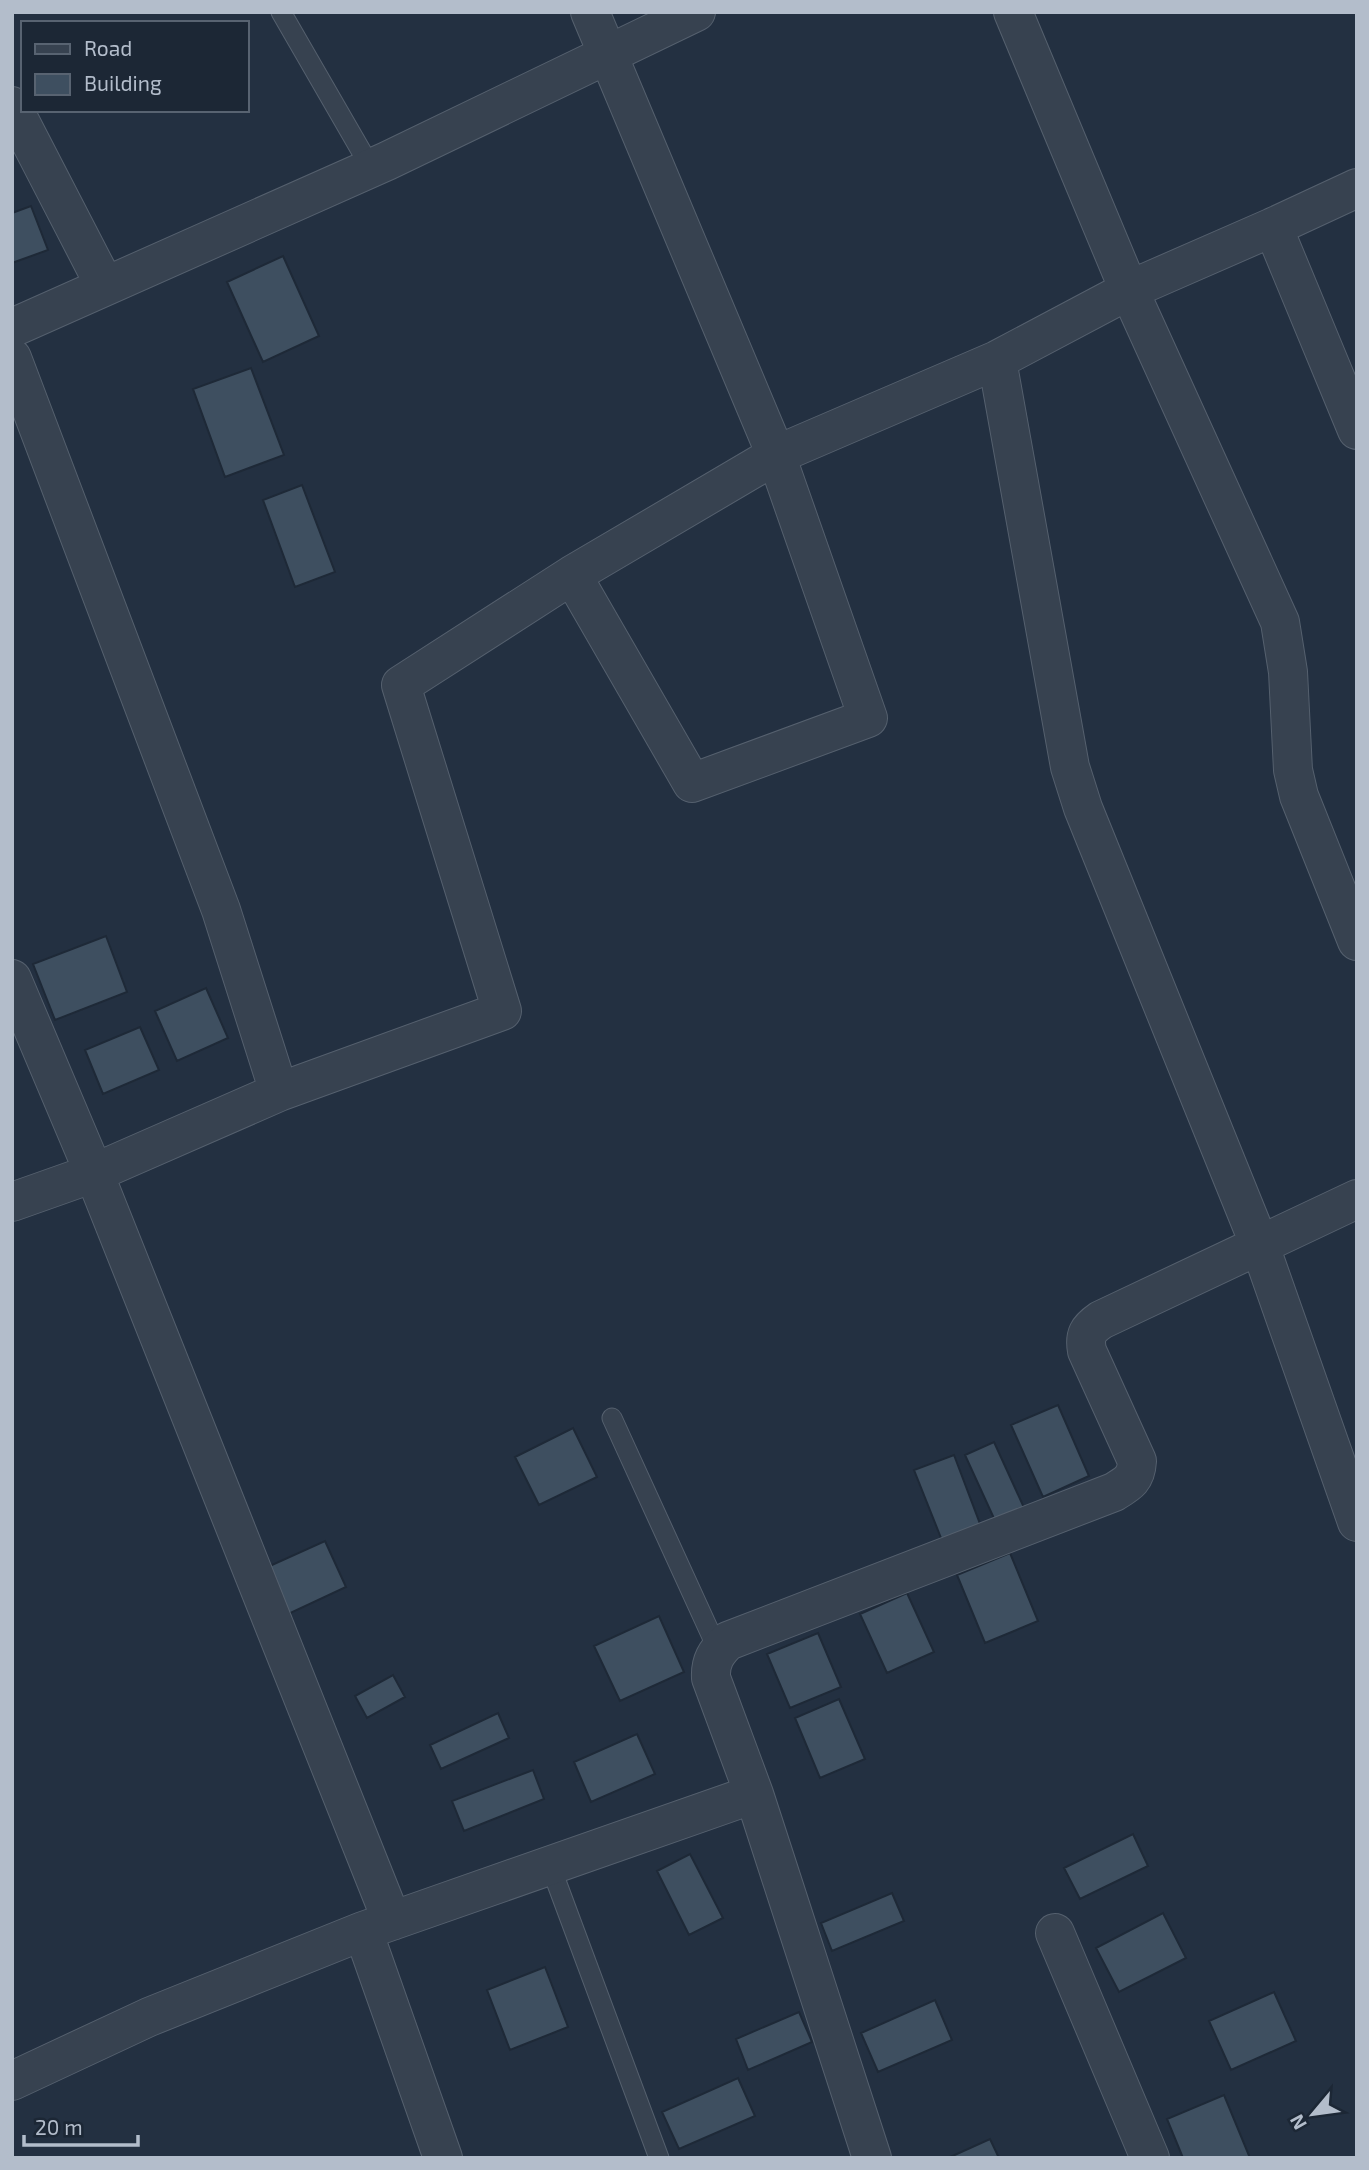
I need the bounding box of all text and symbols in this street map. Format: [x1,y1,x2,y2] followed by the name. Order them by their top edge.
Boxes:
[21,21,248,112] legend
[84,35,132,60] text: Road
[84,70,162,95] text: Building
[1278,2079,1348,2149] north arrow
[24,2104,138,2148] scale bar
[1284,2111,1311,2134] text: N
[35,2114,83,2139] text: 20 m

